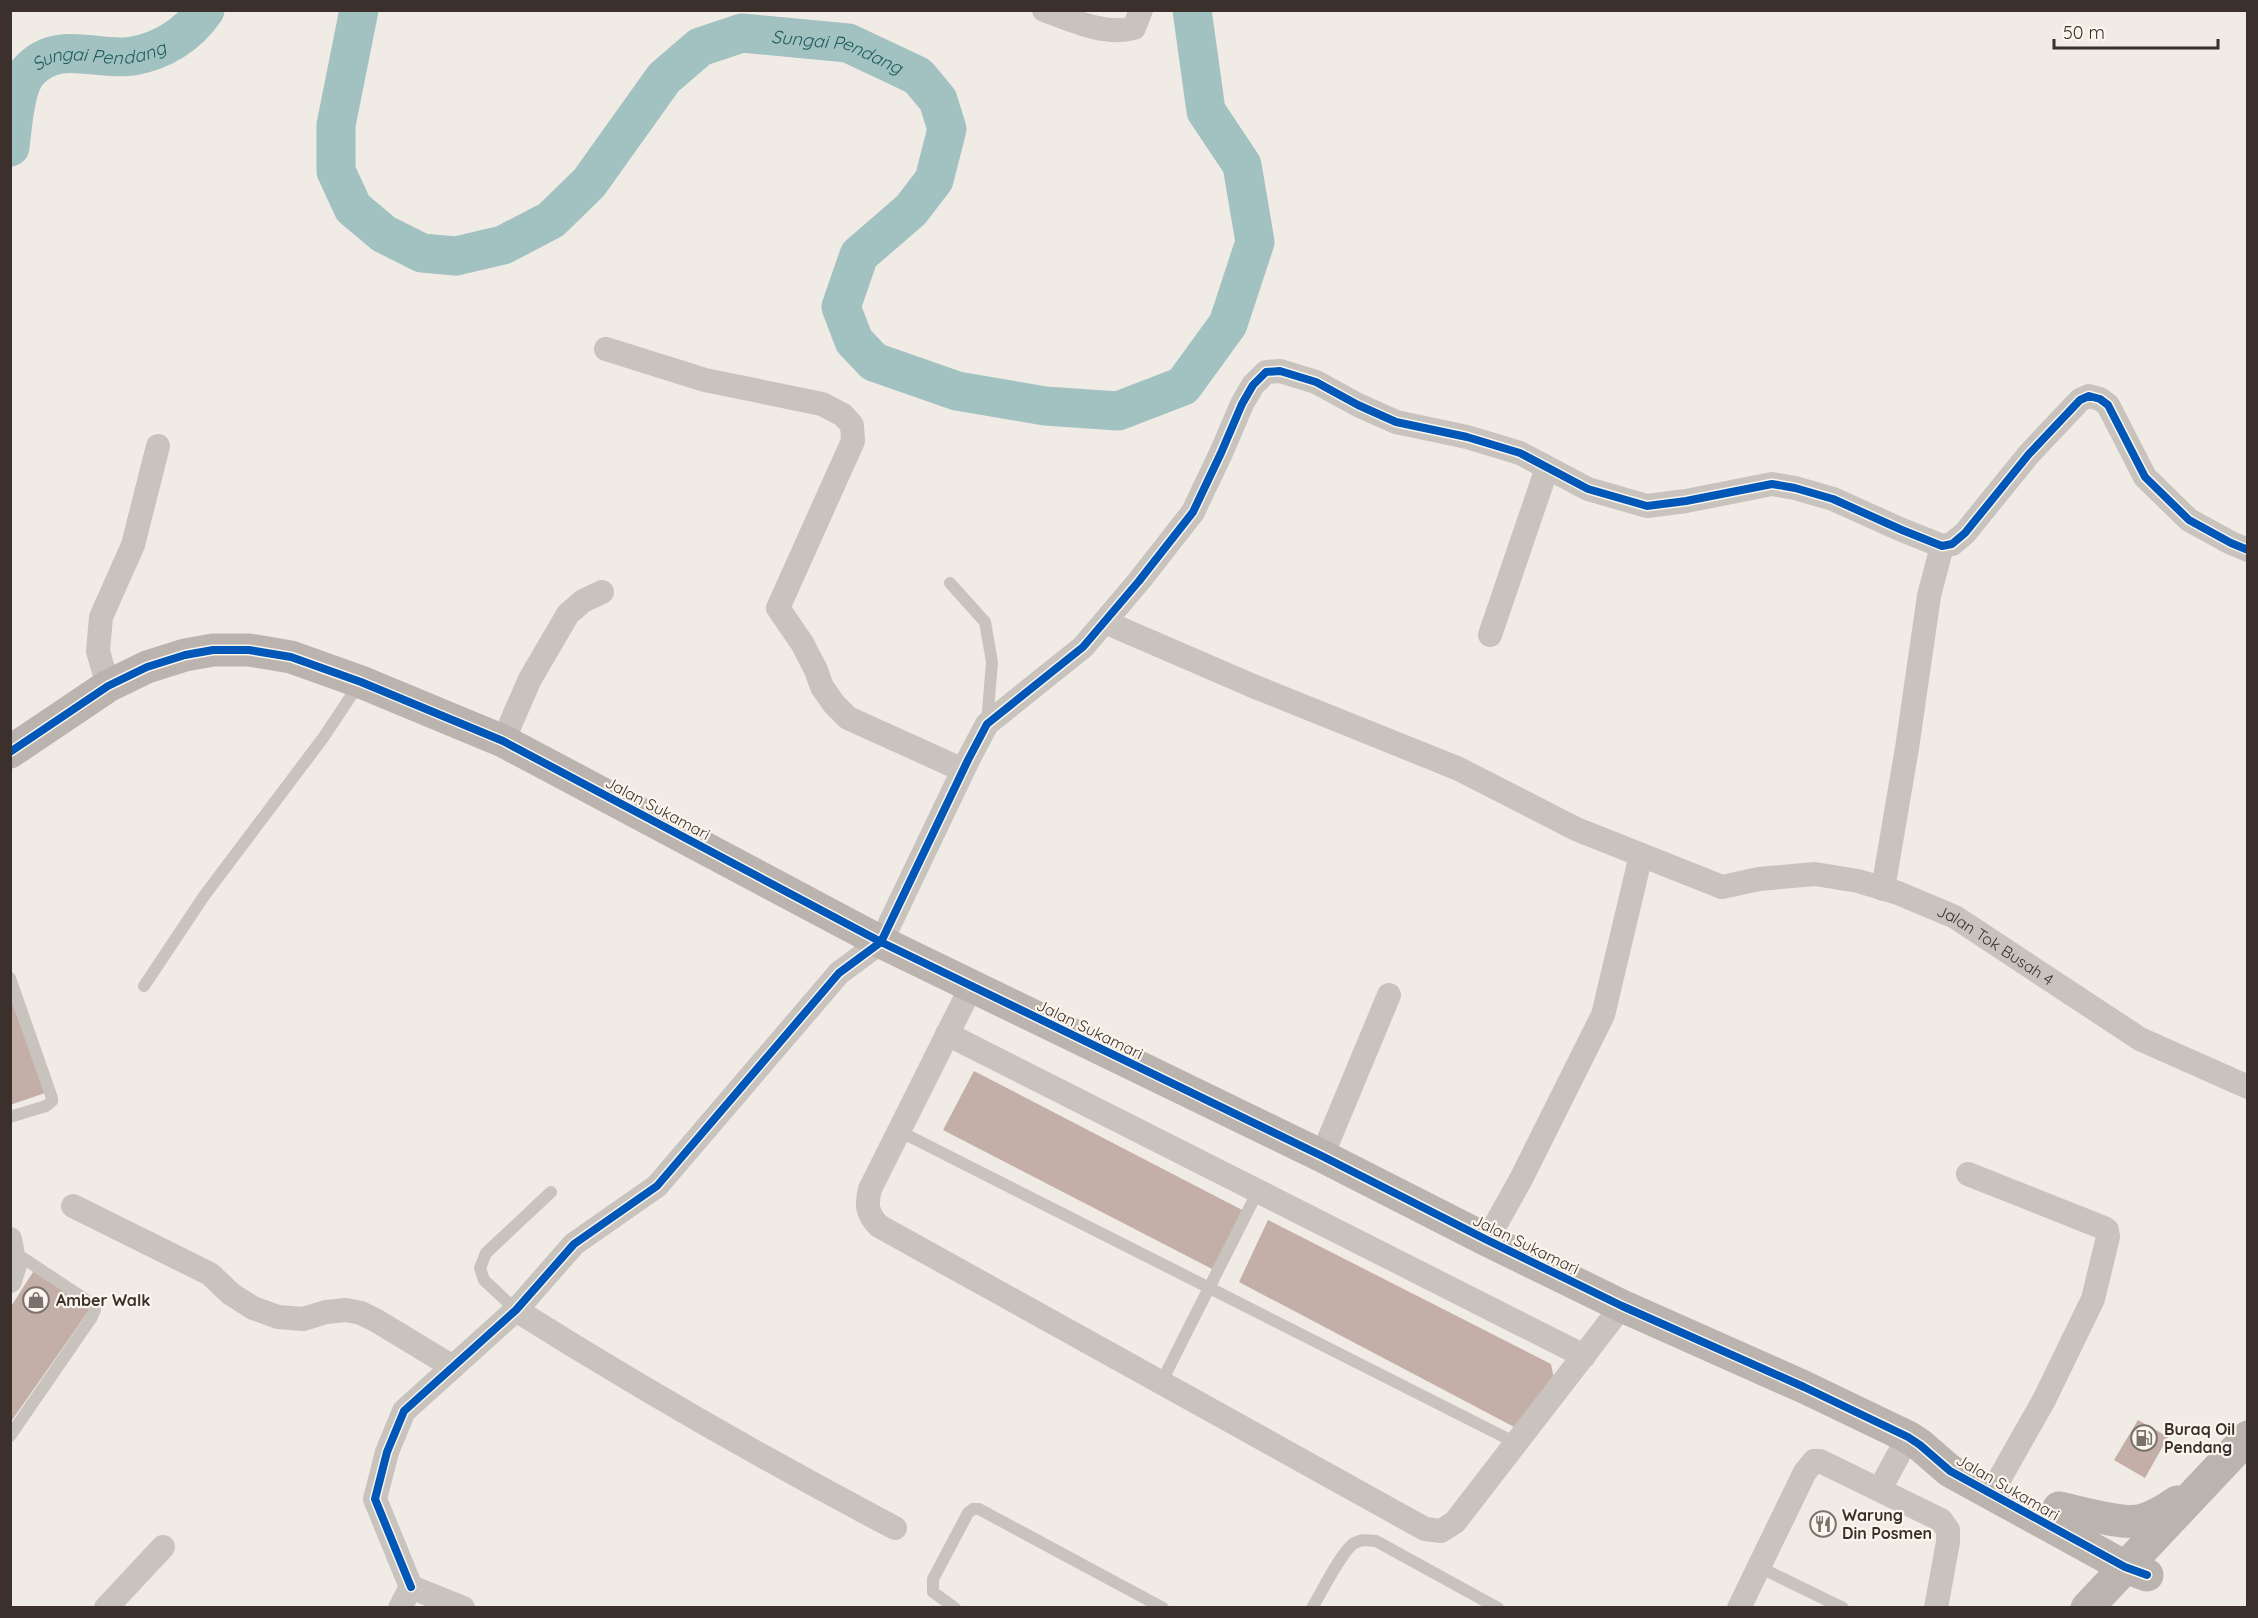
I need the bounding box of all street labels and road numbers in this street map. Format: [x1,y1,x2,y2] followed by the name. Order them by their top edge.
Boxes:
[602,772,714,844] street label: Jalan Sukamari
[1934,901,2058,989] street label: Jalan Tok Busah 4
[1033,995,1147,1063] street label: Jalan Sukamari
[1469,1210,1583,1278] street label: Jalan Sukamari
[1953,1449,2063,1525] street label: Jalan Sukamari

